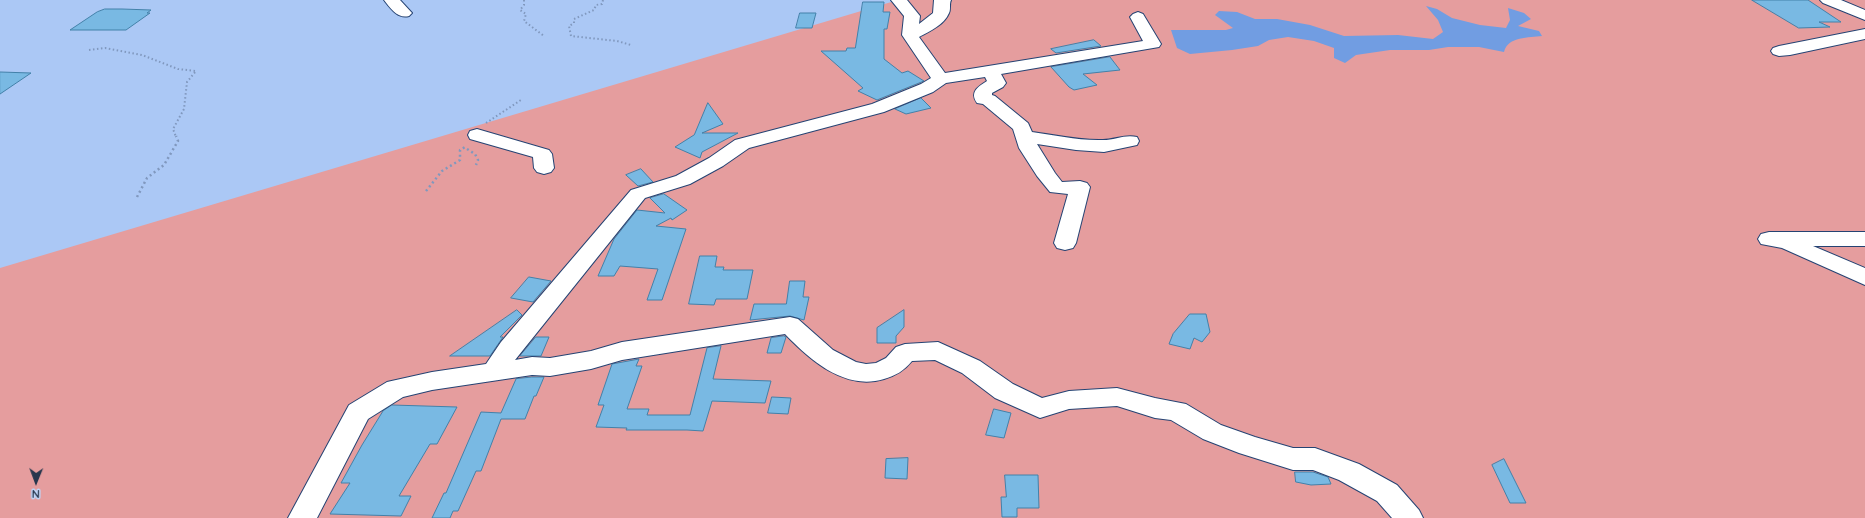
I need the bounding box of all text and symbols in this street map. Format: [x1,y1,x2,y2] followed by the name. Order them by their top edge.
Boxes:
[16,462,56,502] north arrow
[32,487,40,501] text: N

